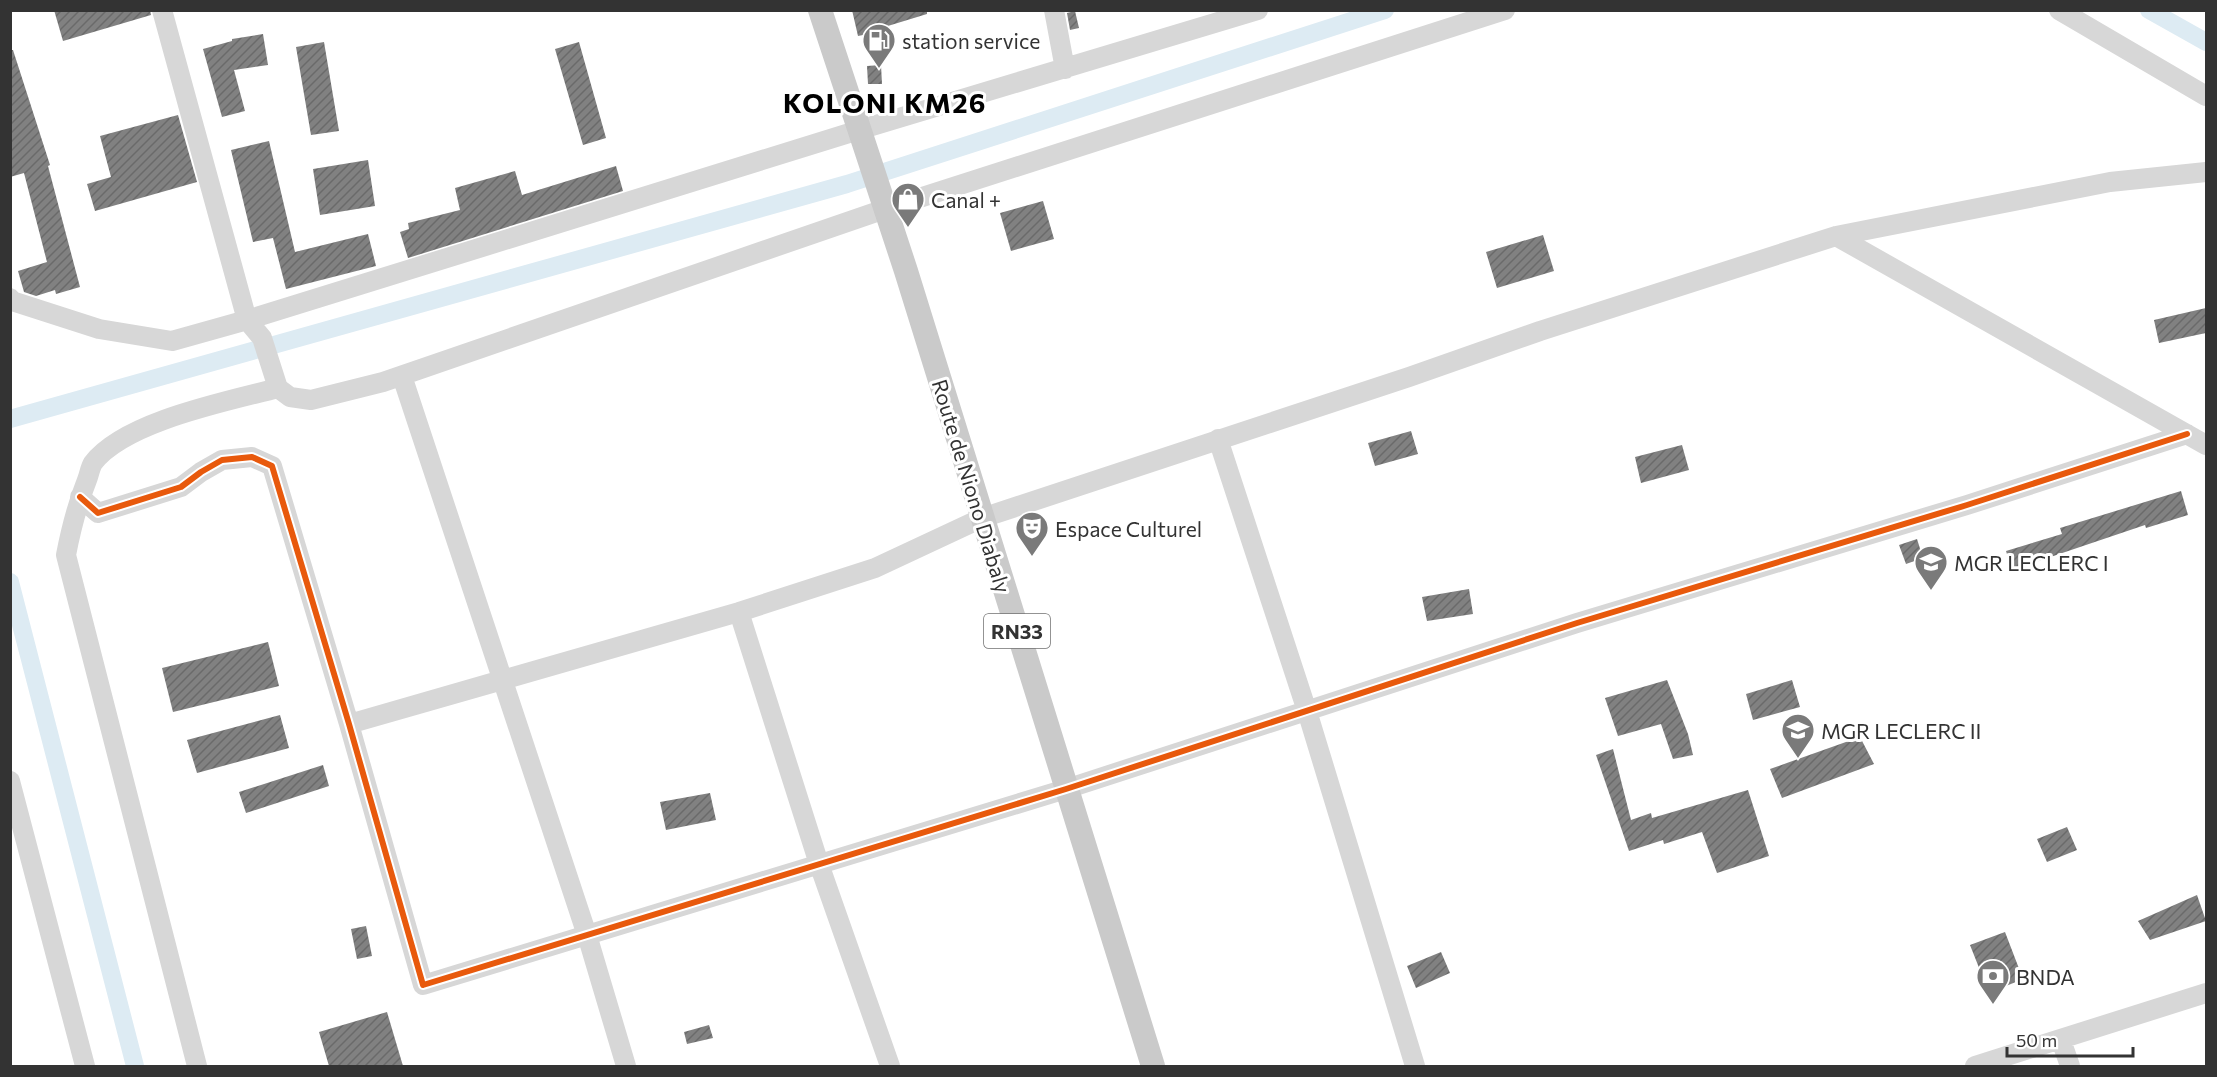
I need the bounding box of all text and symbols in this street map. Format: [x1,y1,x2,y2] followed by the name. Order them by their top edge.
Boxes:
[861,22,897,69] fuel station icon: station service
[902,28,1040,53] place label: station service
[783,86,987,119] district label: KOLONI KM26
[890,181,926,228] shop icon: Canal +
[931,187,1001,212] place label: Canal +
[928,376,1016,596] street label: Route de Niono Diabaly
[1014,510,1050,557] theatre icon: Espace Culturel
[1055,516,1202,541] place label: Espace Culturel
[1913,544,1949,591] school or university icon: MGR LECLERC I
[1954,550,2109,575] place label: MGR LECLERC I
[984,614,1050,648] road number: RN33
[1780,712,1816,759] school or university icon: MGR LECLERC II
[1821,718,1981,743] place label: MGR LECLERC II
[1975,958,2011,1005] bank icon: BNDA
[2016,964,2075,989] place label: BNDA
[2007,1020,2133,1058] scale bar
[2016,1029,2057,1051] text: 50 m

